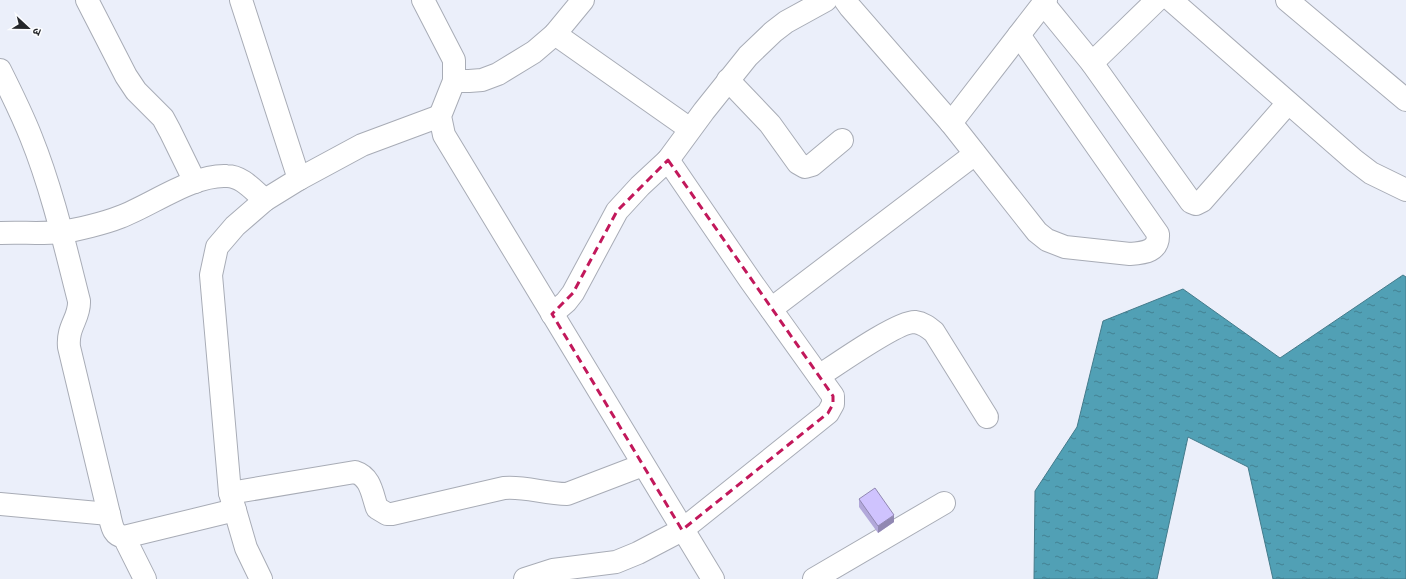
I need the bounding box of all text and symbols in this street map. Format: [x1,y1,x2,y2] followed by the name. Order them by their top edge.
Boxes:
[8,8,48,48] north arrow
[29,26,45,38] text: उ

